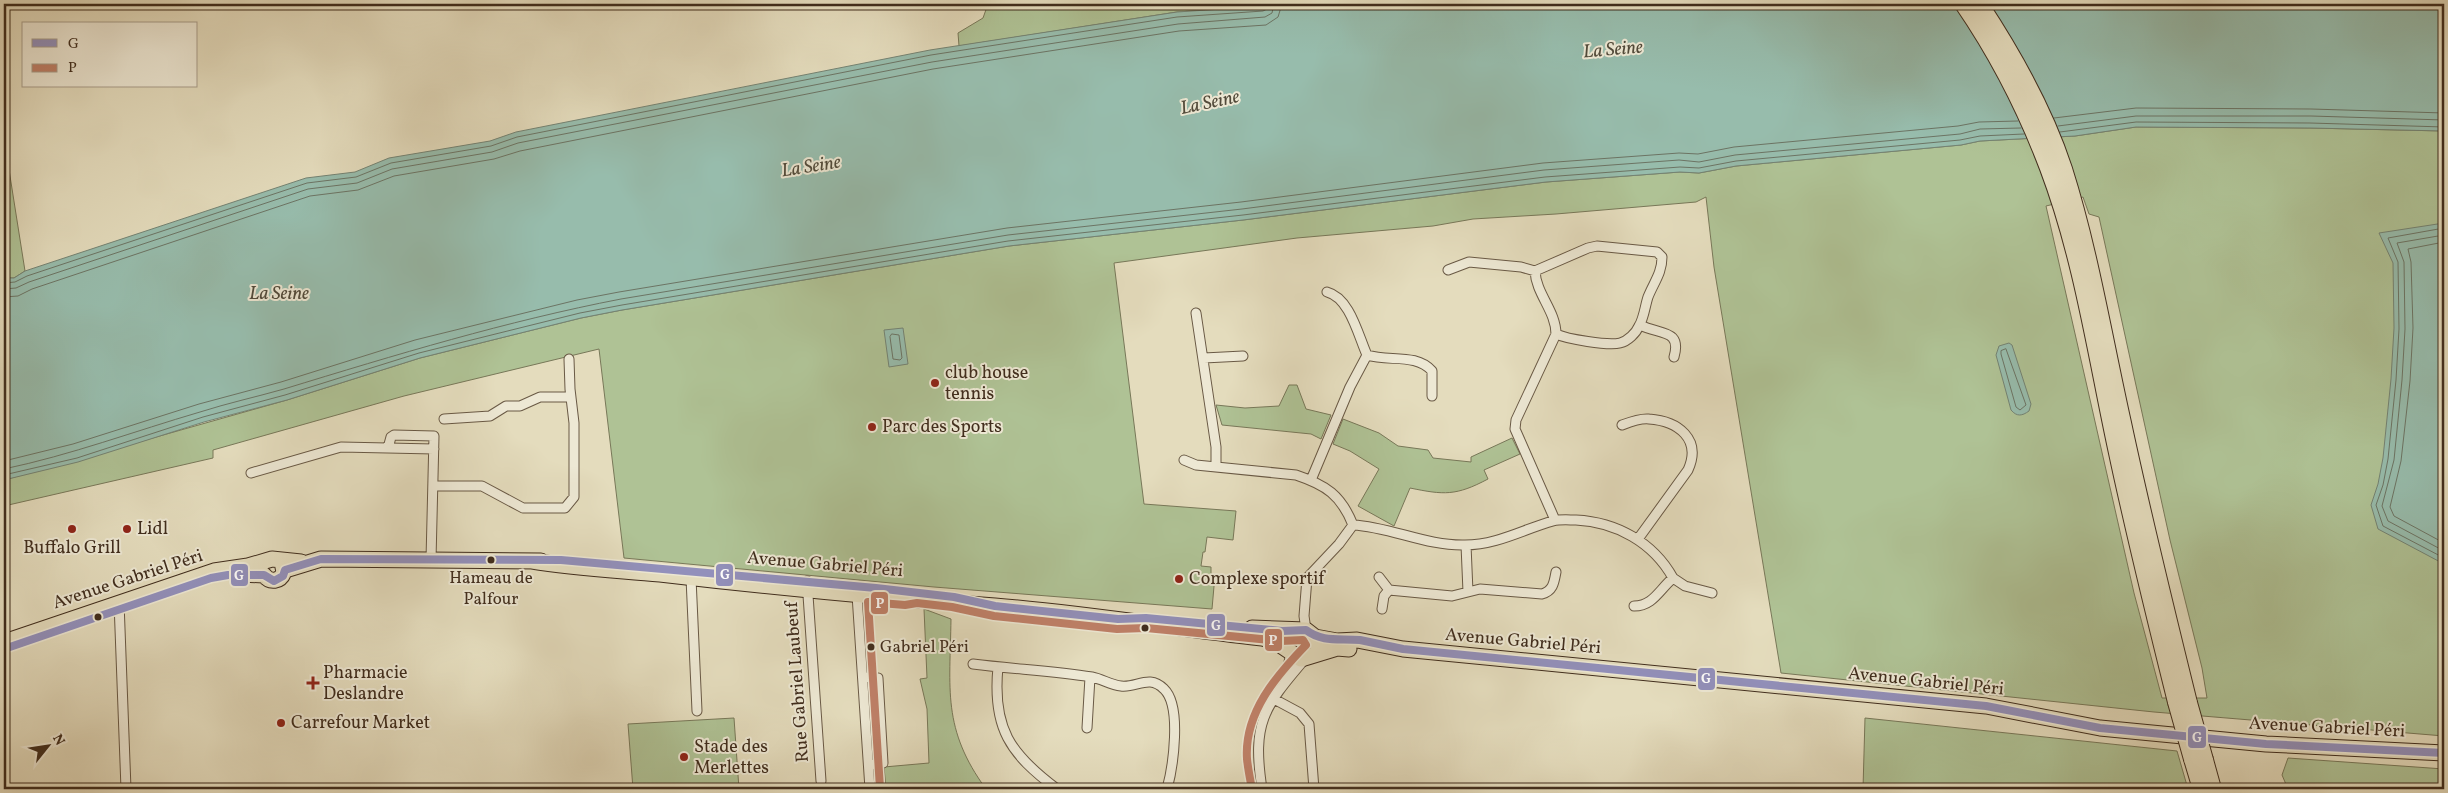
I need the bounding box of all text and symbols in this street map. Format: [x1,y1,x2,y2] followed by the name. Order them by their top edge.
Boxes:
[22,22,198,88] legend
[68,34,79,55] text: G
[1582,34,1644,66] water label: La Seine
[68,58,77,79] text: P
[1178,84,1242,122] water label: La Seine
[779,149,843,185] water label: La Seine
[249,281,309,307] water label: La Seine
[945,361,1028,407] place label: club house tennis
[929,377,941,389] marker: club house tennis
[882,415,1002,440] place label: Parc des Sports
[866,421,878,433] marker: Parc des Sports
[137,517,168,542] place label: Lidl
[66,523,78,535] marker: Buffalo Grill
[121,523,133,535] marker: Lidl
[23,536,121,561] place label: Buffalo Grill
[50,544,206,616] street label: Avenue Gabriel Péri
[746,546,904,584] street label: Avenue Gabriel Péri
[486,555,496,565] marker: Hameau de Palfour
[230,563,249,587] line badge: G
[715,563,734,587] line badge: G
[720,566,730,585] text: G
[234,567,244,586] text: G
[449,567,533,611] place label: Hameau de Palfour
[1189,567,1326,592] place label: Complexe sportif
[1173,573,1185,585] marker: Complexe sportif
[870,591,889,615] line badge: P
[876,595,885,614] text: P
[780,599,816,763] street label: Rue Gabriel Laubeuf
[93,612,103,622] unlabelled marker
[1206,613,1226,637] line badge: G
[1211,617,1221,636] text: G
[1140,623,1150,633] unlabelled marker
[1444,623,1602,661] street label: Avenue Gabriel Péri
[1264,628,1283,652] line badge: P
[1269,632,1278,651] text: P
[880,636,969,659] place label: Gabriel Péri
[866,642,876,652] marker: Gabriel Péri
[323,661,408,707] place label: Pharmacie Deslandre
[1847,661,2005,703] street label: Avenue Gabriel Péri
[1697,667,1716,691] line badge: G
[1701,670,1711,689] text: G
[307,677,319,689] marker: Pharmacie Deslandre
[291,711,430,736] place label: Carrefour Market
[2248,711,2406,745] street label: Avenue Gabriel Péri
[275,717,287,729] marker: Carrefour Market
[22,720,72,770] north arrow
[2187,725,2207,749] line badge: G
[2192,729,2202,748] text: G
[47,731,69,749] text: N
[694,735,769,781] place label: Stade des Merlettes
[678,751,690,763] marker: Stade des Merlettes

